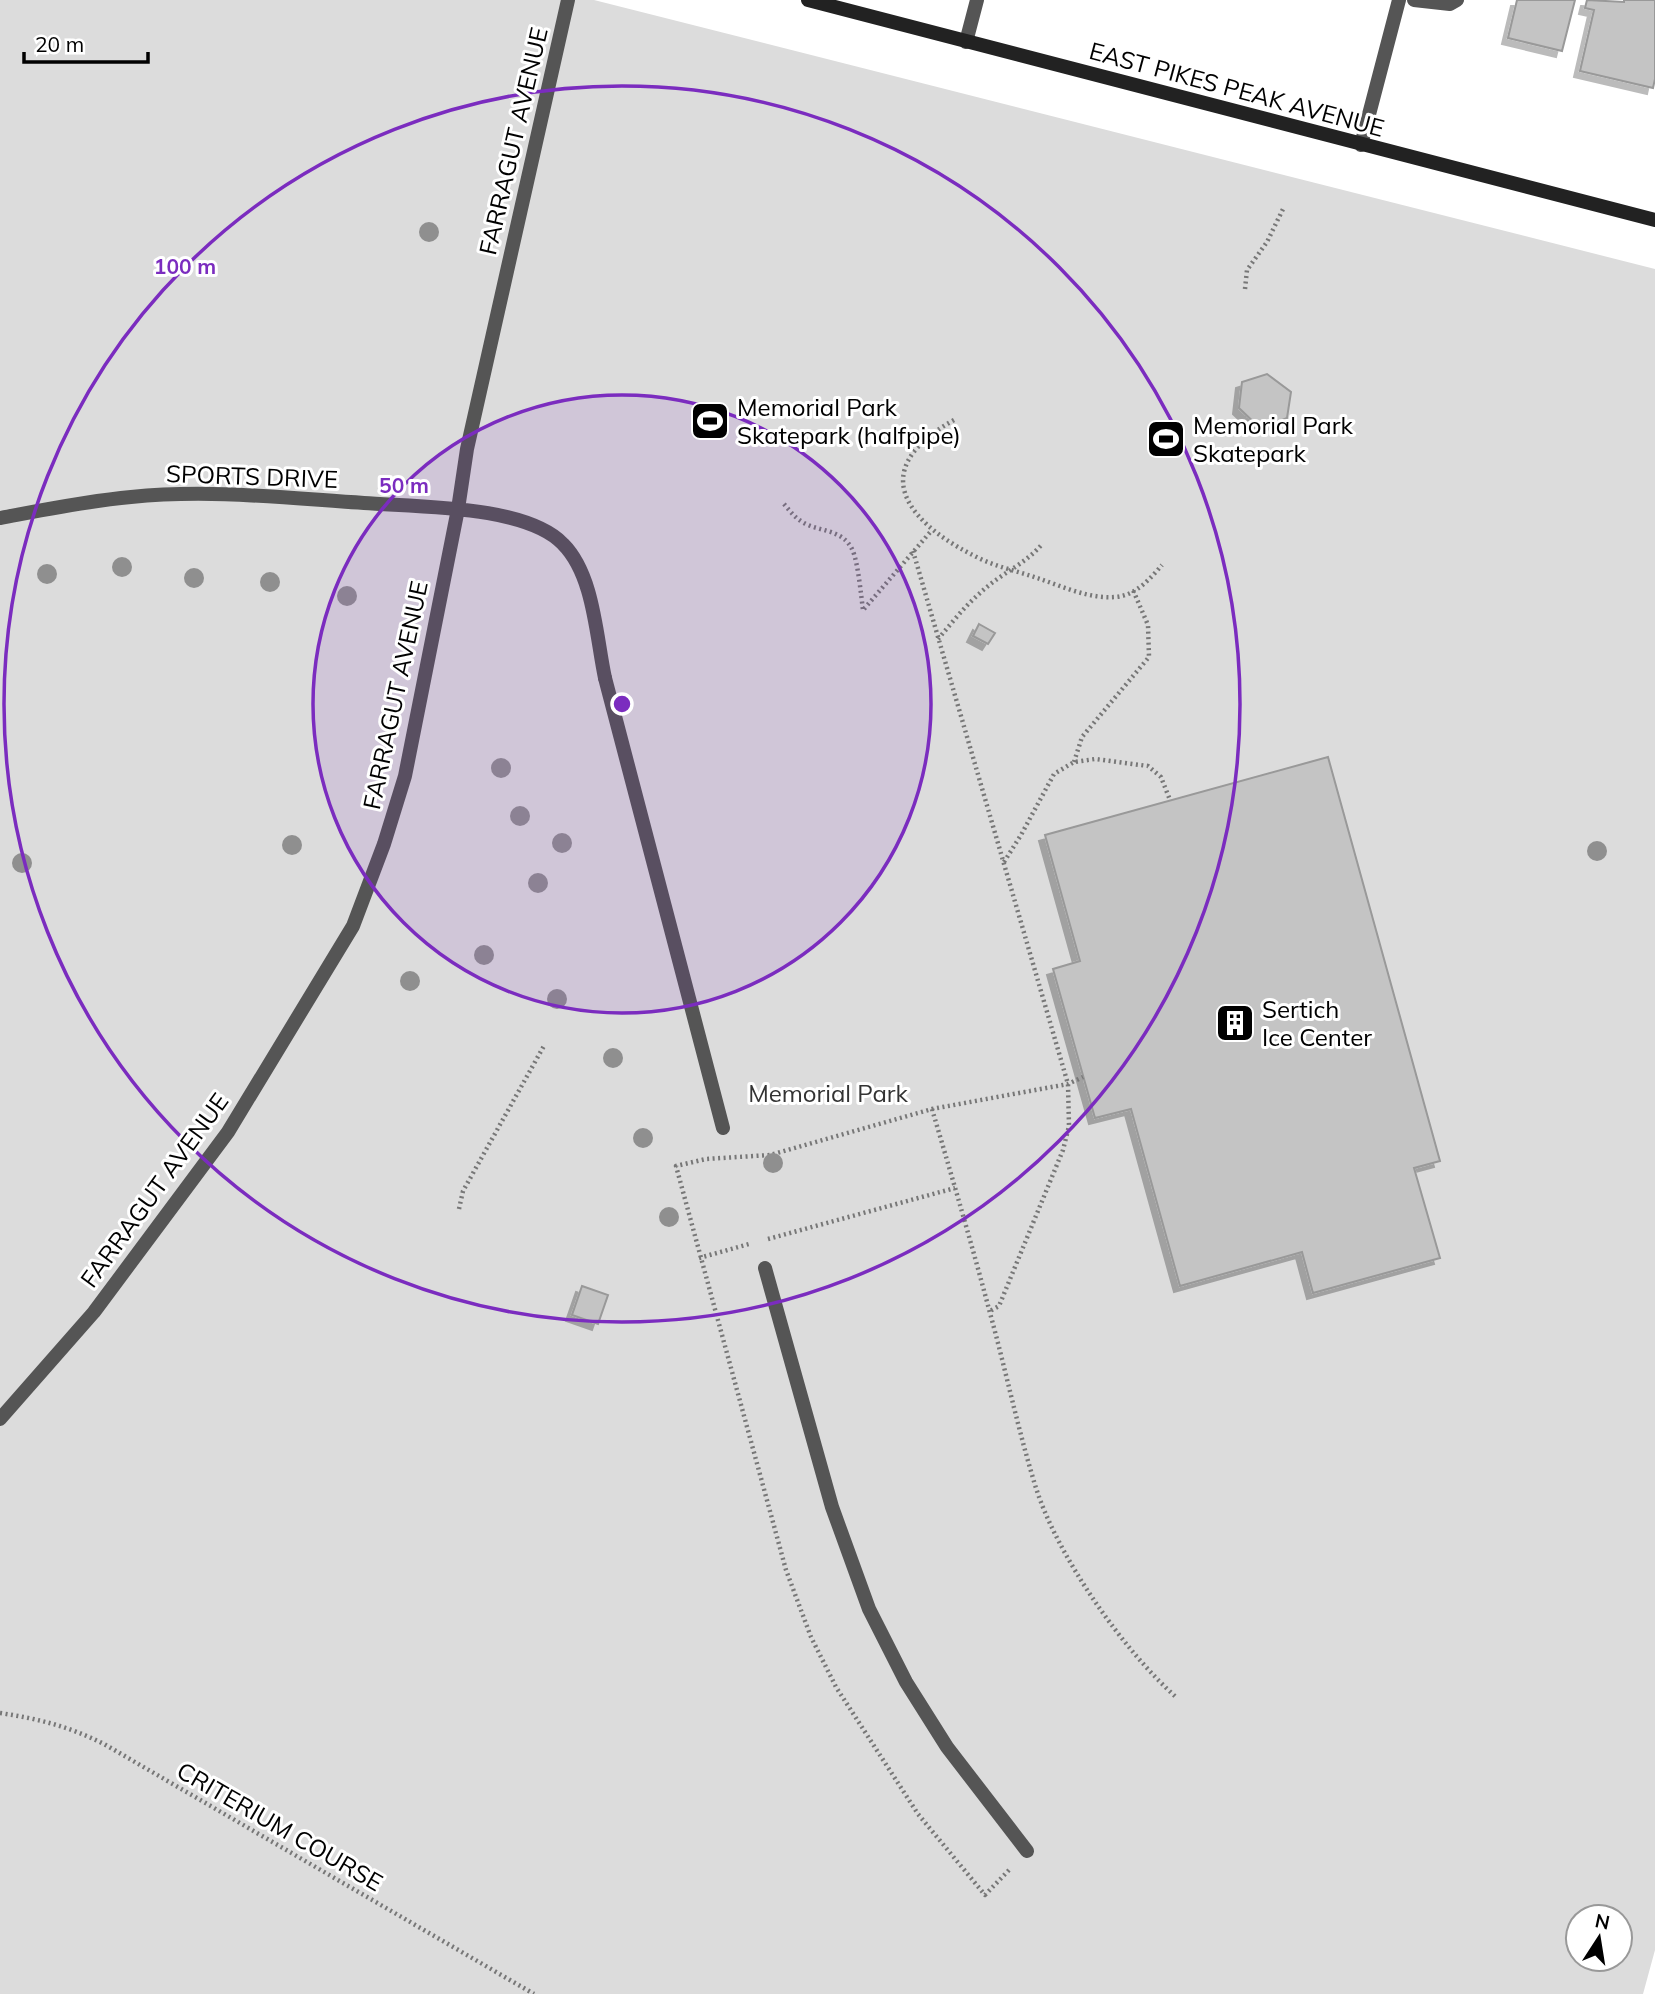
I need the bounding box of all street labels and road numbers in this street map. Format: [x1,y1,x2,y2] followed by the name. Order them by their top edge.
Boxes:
[472,24,554,258] street label: FARRAGUT AVENUE
[1086,35,1388,143] street label: EAST PIKES PEAK AVENUE
[166,458,338,494] street label: SPORTS DRIVE
[356,578,434,812] street label: FARRAGUT AVENUE
[74,1087,234,1293] street label: FARRAGUT AVENUE
[172,1755,388,1897] street label: CRITERIUM COURSE

